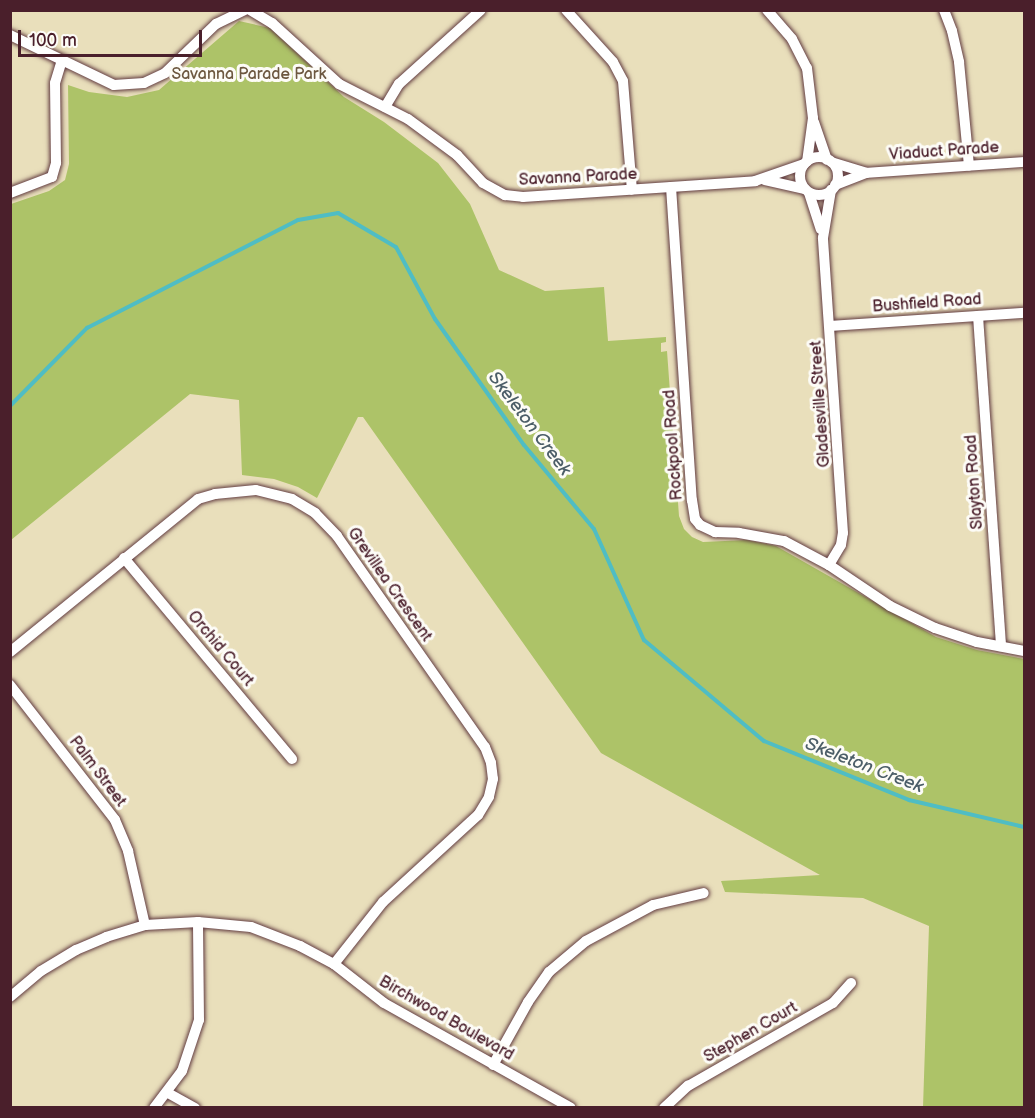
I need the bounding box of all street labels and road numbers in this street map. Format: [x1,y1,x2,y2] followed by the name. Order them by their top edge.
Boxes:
[888,139,1000,165] street label: Viaduct Parade
[518,165,638,191] street label: Savanna Parade
[872,291,982,317] street label: Bushfield Road
[807,340,835,468] street label: Gladesville Street
[661,389,687,501] street label: Rockpool Road
[962,434,988,530] street label: Slayton Road
[343,524,435,646] street label: Grevillea Crescent
[183,607,257,691] street label: Orchid Court
[64,733,130,811] street label: Palm Street
[375,973,517,1065] street label: Birchwood Boulevard
[701,999,801,1067] street label: Stephen Court

